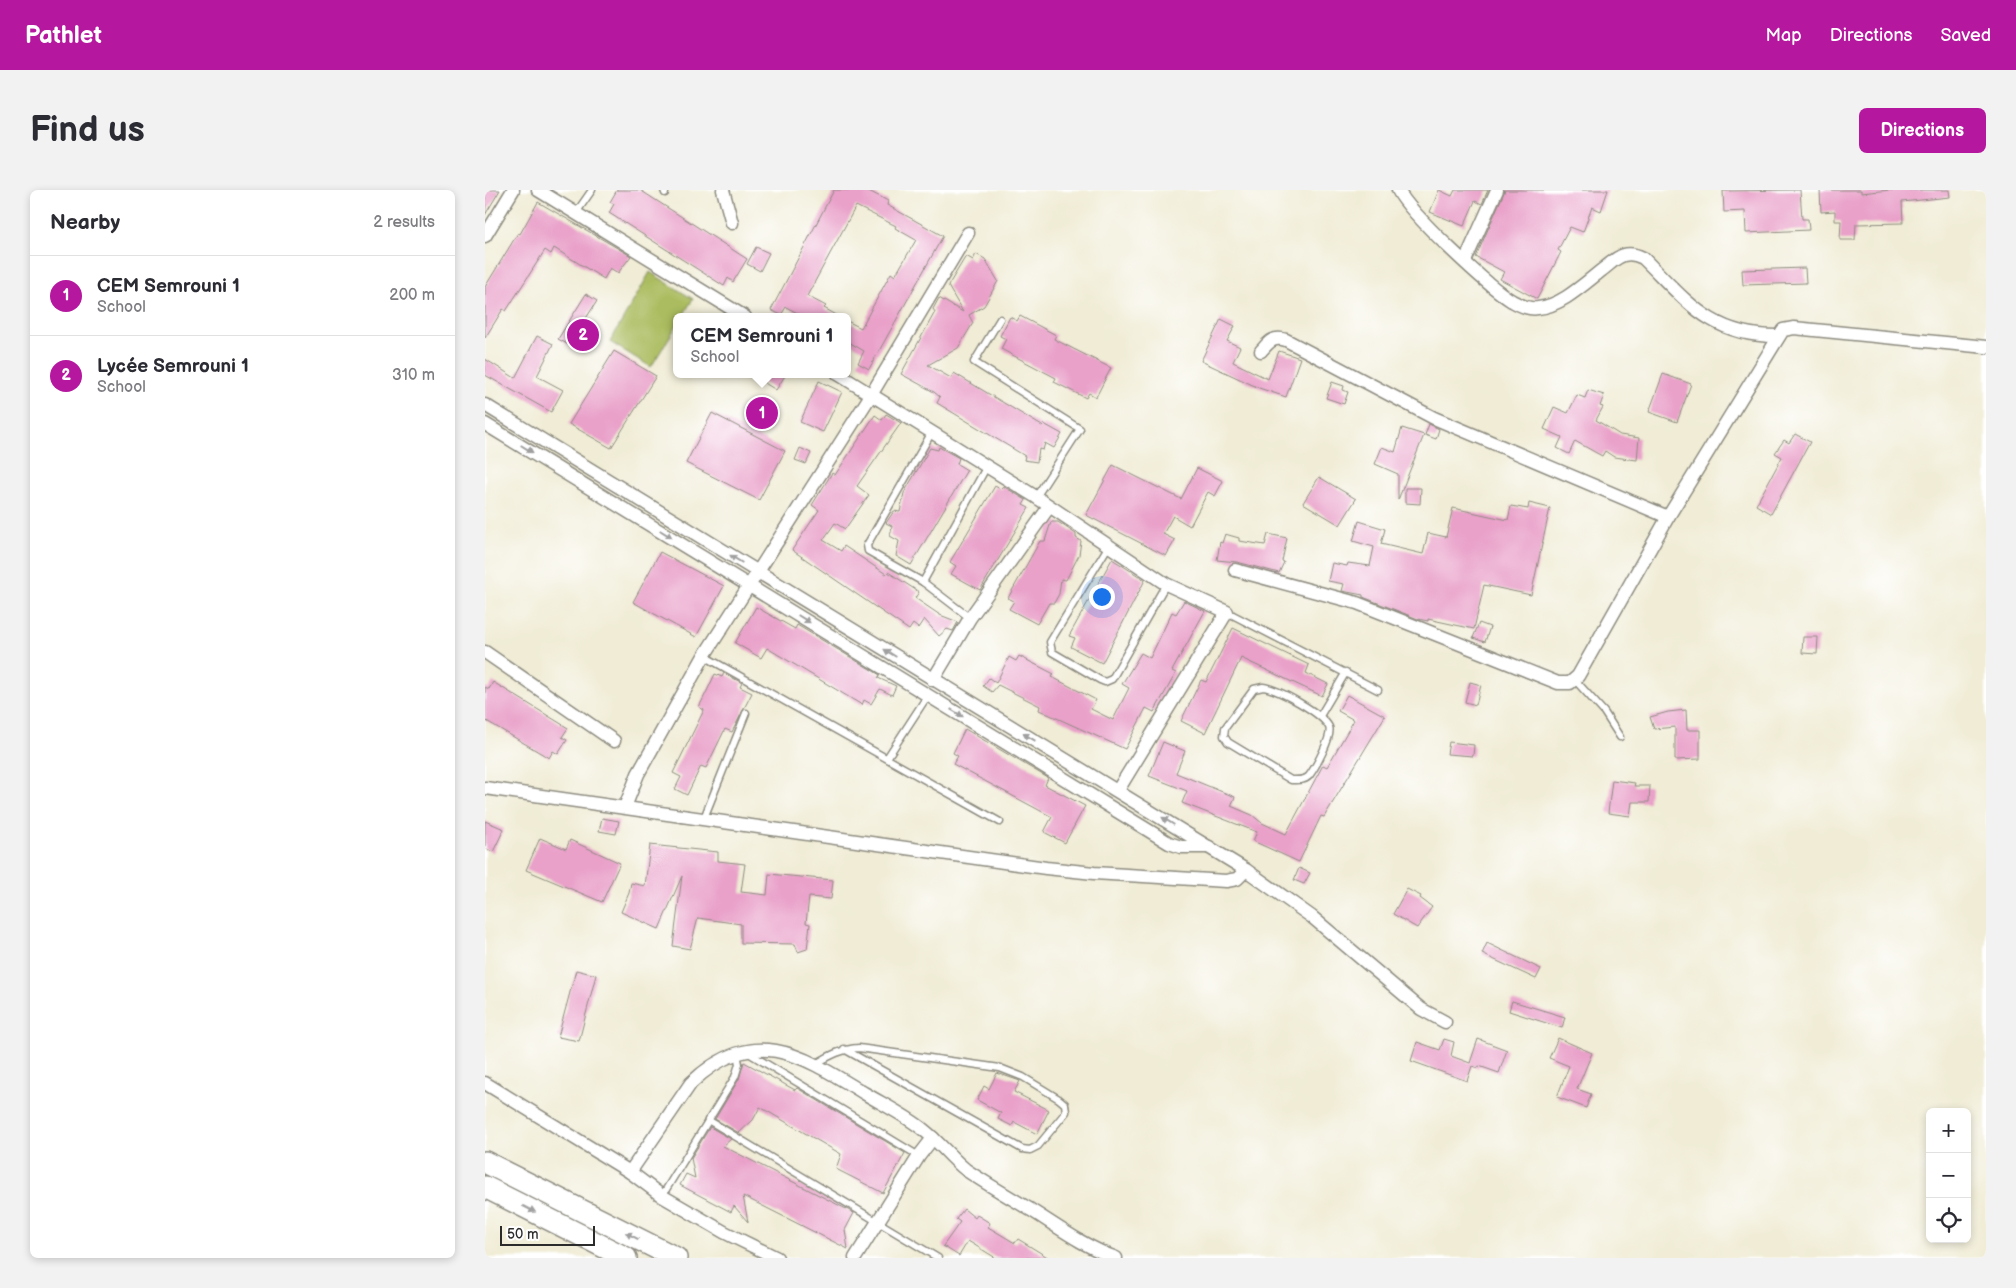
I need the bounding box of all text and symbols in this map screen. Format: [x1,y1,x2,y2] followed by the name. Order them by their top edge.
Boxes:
[25,21,102,50] text: Pathlet
[1766,25,1802,46] text: Map
[1830,25,1912,46] text: Directions
[1940,25,1991,46] text: Saved
[1859,108,1986,153] button: Directions
[30,109,145,152] text: Find us
[50,210,120,235] text: Nearby
[373,213,435,232] text: 2 results
[97,275,240,298] text: CEM Semrouni 1
[63,286,69,305] text: 1
[389,286,435,305] text: 200 m
[97,298,146,317] text: School
[673,313,851,378] popup
[567,316,599,354] pin: 2
[690,325,834,348] text: CEM Semrouni 1
[690,348,739,367] text: School
[97,355,249,378] text: Lycée Semrouni 1
[61,366,71,385] text: 2
[392,366,435,385] text: 310 m
[97,378,146,397] text: School
[746,394,778,432] pin: 1
[521,444,534,453] one-way arrow
[659,529,672,538] one-way arrow
[730,555,743,564] one-way arrow
[1089,584,1115,610] your location
[797,614,810,624] one-way arrow
[883,649,896,658] one-way arrow
[951,709,964,718] one-way arrow
[1023,733,1036,742] one-way arrow
[1161,817,1175,826] one-way arrow
[1926,1108,1971,1243] map controls
[1926,1108,1971,1153] button: +
[1926,1153,1971,1198] button: −
[1926,1198,1971,1243] button: locate
[521,1205,536,1213] one-way arrow
[500,1223,595,1246] scale bar
[507,1226,539,1243] text: 50 m
[625,1232,639,1240] one-way arrow

